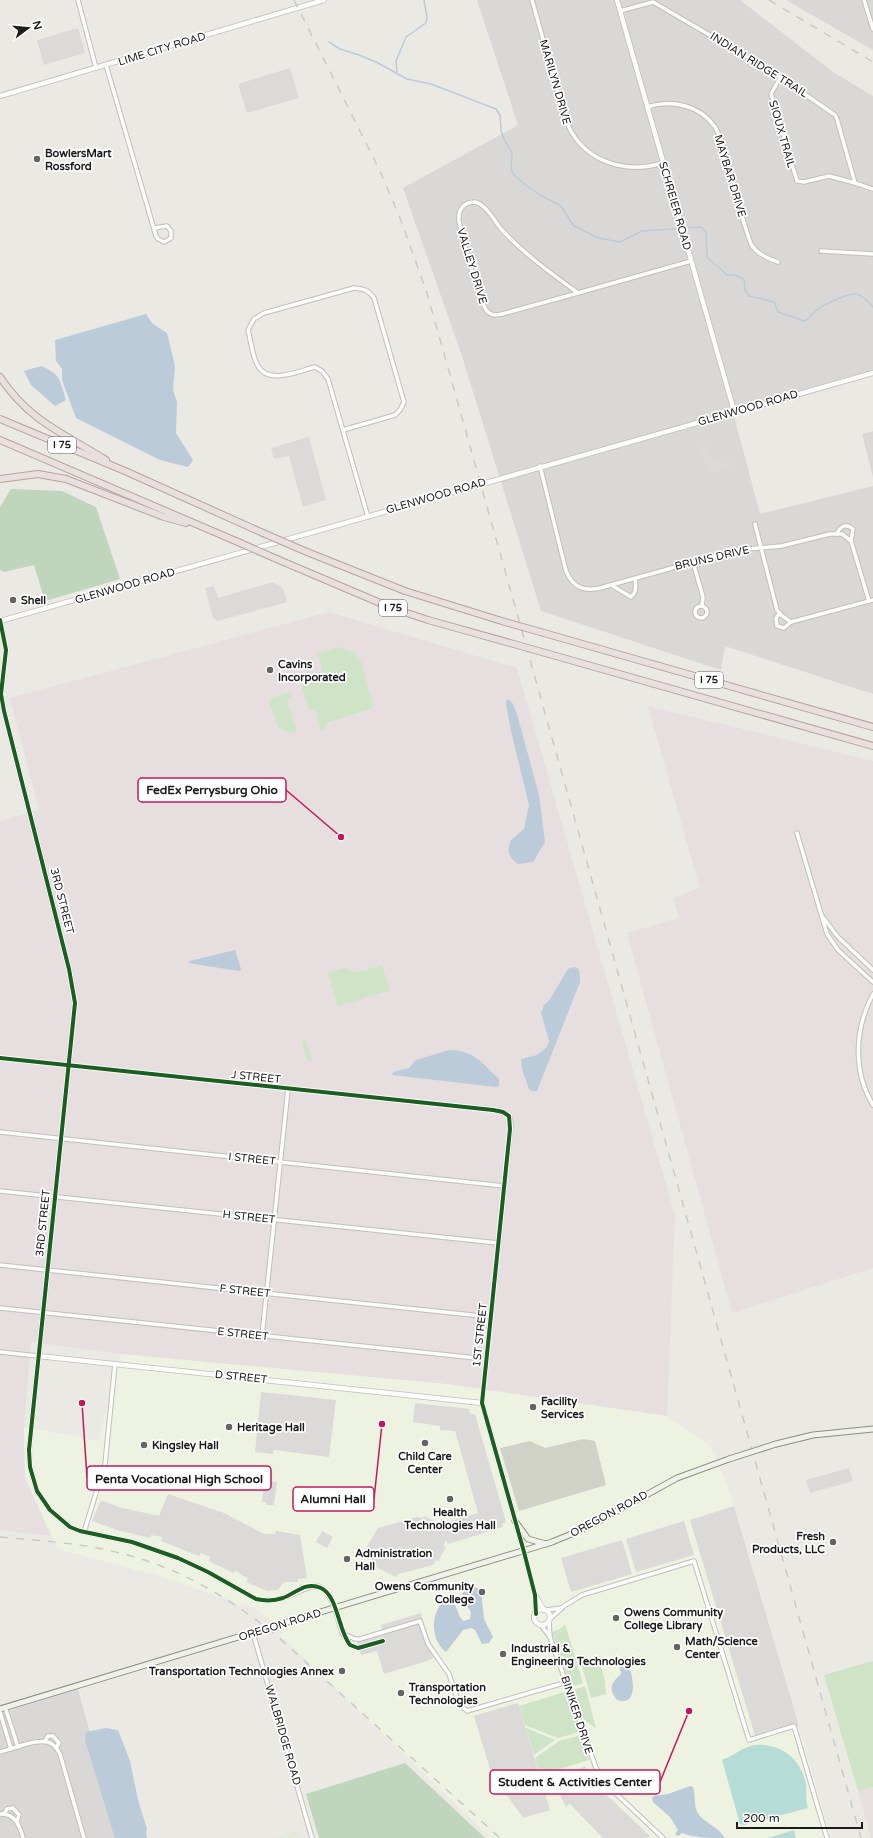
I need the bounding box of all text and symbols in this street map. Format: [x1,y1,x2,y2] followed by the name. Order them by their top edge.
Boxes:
[8,8,48,48] north arrow
[30,19,45,31] text: N
[117,29,207,69] street label: LIME CITY ROAD
[708,30,811,101] street label: INDIAN RIDGE TRAIL
[537,38,573,126] street label: MARILYN DRIVE
[766,99,798,170] street label: SIOUX TRAIL
[711,133,749,219] street label: MAYBAR DRIVE
[45,147,112,173] place label: BowlersMart Rossford
[32,154,42,164] marker: BowlersMart Rossford
[656,160,694,252] street label: SCHREIER ROAD
[454,226,490,306] street label: VALLEY DRIVE
[696,387,800,429] street label: GLENWOOD ROAD
[48,437,76,453] road number: I 75
[384,475,488,517] street label: GLENWOOD ROAD
[673,543,751,573] street label: BRUNS DRIVE
[73,565,177,607] street label: GLENWOOD ROAD
[21,594,46,607] place label: Shell
[8,595,18,605] marker: Shell
[379,600,407,616] road number: I 75
[278,658,346,685] place label: Cavins Incorporated
[265,665,275,675] marker: Cavins Incorporated
[695,672,723,688] road number: I 75
[138,778,286,802] callout: FedEx Perrysburg Ohio
[146,783,278,798] text: FedEx Perrysburg Ohio
[48,867,77,936] street label: 3RD STREET
[231,1068,282,1086] street label: J STREET
[228,1150,277,1168] street label: I STREET
[33,1188,53,1257] street label: 3RD STREET
[222,1208,276,1226] street label: H STREET
[219,1282,271,1300] street label: F STREET
[470,1302,490,1368] street label: 1ST STREET
[217,1325,270,1343] street label: E STREET
[214,1368,268,1386] street label: D STREET
[541,1395,585,1421] place label: Facility Services
[528,1402,538,1412] marker: Facility Services
[237,1421,305,1435] place label: Heritage Hall
[224,1422,234,1432] marker: Heritage Hall
[420,1438,430,1448] marker: Child Care Center
[152,1439,219,1453] place label: Kingsley Hall
[139,1440,149,1450] marker: Kingsley Hall
[398,1450,453,1476] place label: Child Care Center
[87,1466,271,1490] callout: Penta Vocational High School
[95,1472,263,1487] text: Penta Vocational High School
[293,1487,374,1511] callout: Alumni Hall
[568,1488,650,1540] street label: OREGON ROAD
[300,1492,366,1506] text: Alumni Hall
[445,1494,455,1504] marker: Health Technologies Hall
[403,1506,496,1533] place label: Health Technologies Hall
[752,1530,825,1556] place label: Fresh Products, LLC
[828,1537,838,1547] marker: Fresh Products, LLC
[355,1547,433,1573] place label: Administration Hall
[342,1554,352,1564] marker: Administration Hall
[375,1580,475,1607] place label: Owens Community College
[477,1587,487,1597] marker: Owens Community College
[237,1606,323,1644] street label: OREGON ROAD
[624,1606,723,1633] place label: Owens Community College Library
[611,1613,621,1623] marker: Owens Community College Library
[685,1635,759,1661] place label: Math/Science Center
[511,1642,646,1669] place label: Industrial & Engineering Technologies
[672,1642,682,1652] marker: Math/Science Center
[498,1649,508,1659] marker: Industrial & Engineering Technologies
[148,1665,334,1679] place label: Transportation Technologies Annex
[337,1666,347,1676] marker: Transportation Technologies Annex
[558,1674,596,1756] street label: BINIKER DRIVE
[408,1681,486,1708] place label: Transportation Technologies
[262,1683,304,1787] street label: WALBRIDGE ROAD
[396,1688,406,1698] marker: Transportation Technologies
[490,1770,660,1794] callout: Student & Activities Center
[498,1775,652,1789] text: Student & Activities Center
[737,1804,862,1830] scale bar
[743,1811,780,1825] text: 200 m

